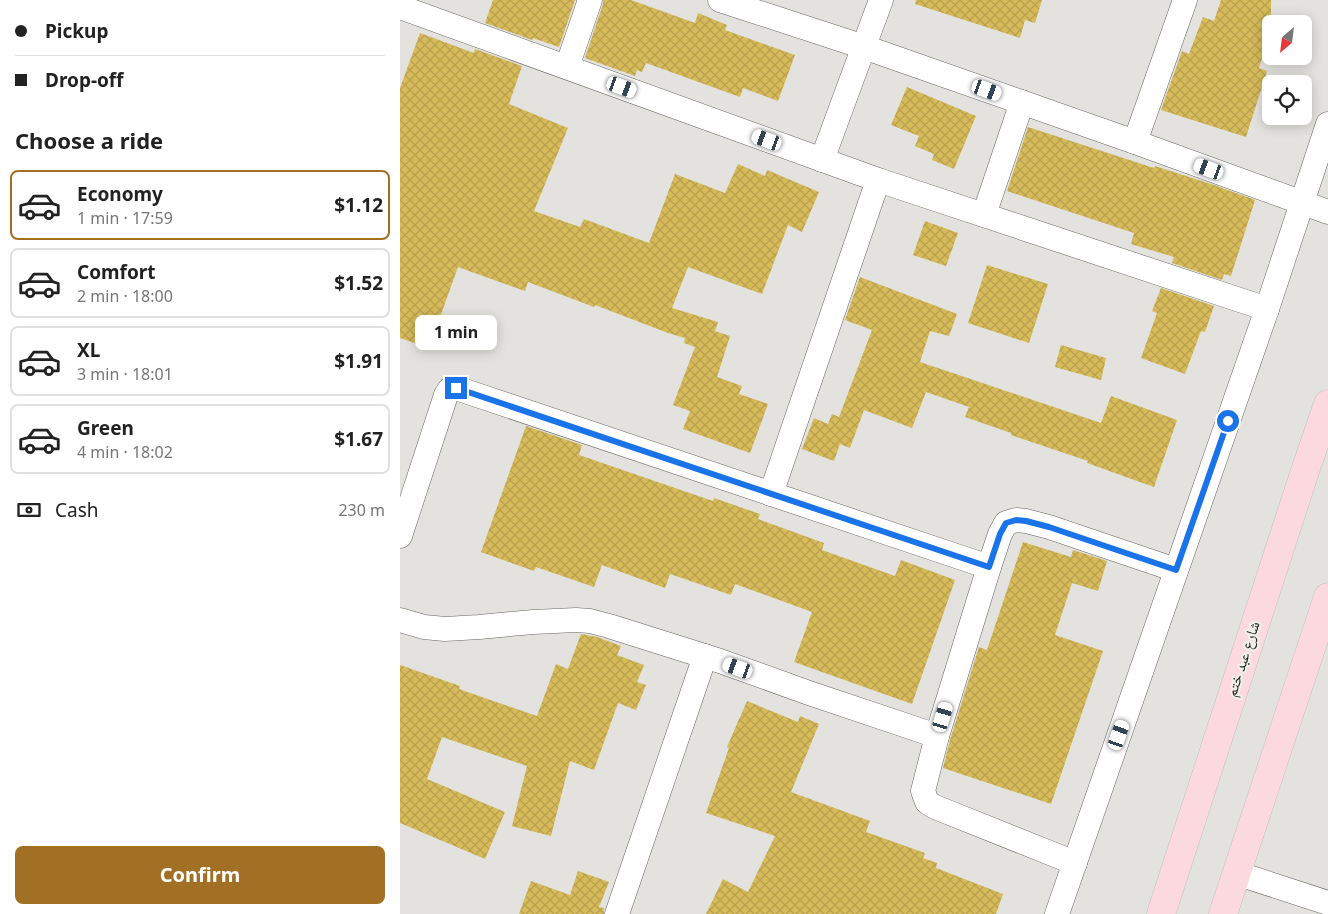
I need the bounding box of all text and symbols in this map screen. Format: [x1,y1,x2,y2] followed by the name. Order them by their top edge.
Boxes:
[1262,15,1312,65] north arrow
[1262,15,1312,125] map controls
[45,18,108,44] text: Pickup
[45,67,124,93] text: Drop-off
[605,75,638,99] car
[1262,75,1312,125] button: locate
[970,78,1003,102] car
[15,125,163,155] text: Choose a ride
[750,128,783,152] car
[1192,157,1225,181] car
[77,181,163,207] text: Economy
[17,183,62,228] icon: car
[334,192,383,218] text: $1.12
[77,207,173,229] text: 1 min · 17:59
[77,259,156,285] text: Comfort
[17,261,62,306] icon: car
[334,270,383,296] text: $1.52
[77,285,173,307] text: 2 min · 18:00
[415,316,497,350] callout: 1 min
[434,321,478,343] text: 1 min
[77,337,100,363] text: XL
[17,339,62,384] icon: car
[334,348,383,374] text: $1.91
[77,363,173,385] text: 3 min · 18:01
[445,377,467,399] route end
[1217,410,1239,432] route start
[77,415,134,441] text: Green
[17,417,62,462] icon: car
[334,426,383,452] text: $1.67
[77,441,173,463] text: 4 min · 18:02
[15,496,43,524] icon: cash
[55,497,99,523] text: Cash
[338,499,385,521] text: 230 m
[1220,618,1265,699] street label: شارع عبد ختم
[721,656,754,680] car
[931,700,954,734] car
[1107,718,1130,752] car
[15,846,385,904] button: Confirm

